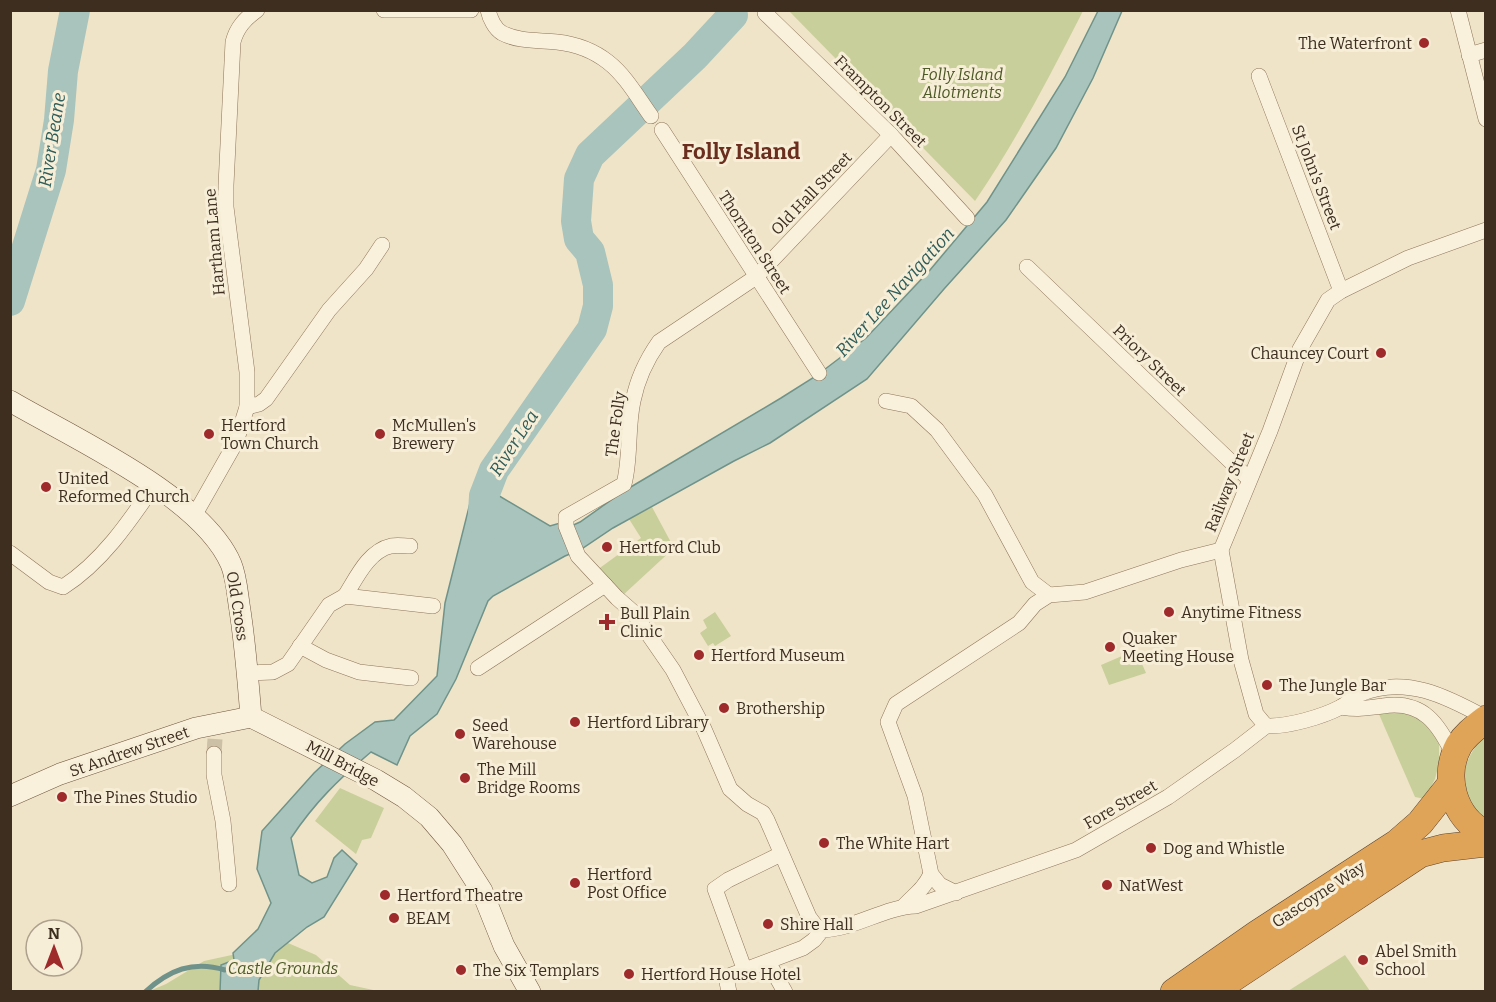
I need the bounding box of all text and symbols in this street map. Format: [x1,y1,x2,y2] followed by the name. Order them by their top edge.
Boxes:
[1298,34,1412,53] place label: The Waterfront
[1417,36,1431,50] marker: The Waterfront
[831,51,931,151] street label: Frampton Street
[921,65,1003,102] park label: Folly Island Allotments
[34,91,70,189] water label: River Beane
[1288,122,1345,233] street label: St John's Street
[682,138,800,165] district label: Folly Island
[767,148,856,239] street label: Old Hall Street
[714,187,795,297] street label: Thornton Street
[200,188,229,296] street label: Hartham Lane
[831,223,959,361] water label: River Lee Navigation
[1109,321,1190,400] street label: Priory Street
[1251,344,1369,363] place label: Chauncey Court
[1374,346,1388,360] marker: Chauncey Court
[601,390,630,458] street label: The Folly
[485,406,543,480] water label: River Lea
[221,416,319,453] place label: Hertford Town Church
[392,416,476,453] place label: McMullen's Brewery
[202,427,216,441] marker: Hertford Town Church
[373,427,387,441] marker: McMullen's Brewery
[1201,429,1258,535] street label: Railway Street
[58,469,189,506] place label: United Reformed Church
[39,480,53,494] marker: United Reformed Church
[619,538,721,557] place label: Hertford Club
[600,540,614,554] marker: Hertford Club
[223,570,252,642] street label: Old Cross
[1181,603,1302,622] place label: Anytime Fitness
[620,604,690,641] place label: Bull Plain Clinic
[1162,605,1176,619] marker: Anytime Fitness
[598,613,616,631] marker: Bull Plain Clinic
[1122,629,1234,666] place label: Quaker Meeting House
[1103,640,1117,654] marker: Quaker Meeting House
[711,646,845,665] place label: Hertford Museum
[692,648,706,662] marker: Hertford Museum
[1279,676,1386,695] place label: The Jungle Bar
[1260,678,1274,692] marker: The Jungle Bar
[736,699,825,718] place label: Brothership
[717,701,731,715] marker: Brothership
[587,713,709,732] place label: Hertford Library
[568,715,582,729] marker: Hertford Library
[472,716,557,753] place label: Seed Warehouse
[67,722,192,781] street label: St Andrew Street
[453,727,467,741] marker: Seed Warehouse
[303,736,383,791] street label: Mill Bridge
[477,760,580,797] place label: The Mill Bridge Rooms
[458,771,472,785] marker: The Mill Bridge Rooms
[1080,776,1160,833] street label: Fore Street
[74,788,198,807] place label: The Pines Studio
[55,790,69,804] marker: The Pines Studio
[836,834,950,853] place label: The White Hart
[817,836,831,850] marker: The White Hart
[1163,839,1285,858] place label: Dog and Whistle
[1144,841,1158,855] marker: Dog and Whistle
[1268,857,1369,932] street label: Gascoyne Way
[587,865,667,902] place label: Hertford Post Office
[568,876,582,890] marker: Hertford Post Office
[1119,876,1184,895] place label: NatWest
[1100,878,1114,892] marker: NatWest
[397,886,523,905] place label: Hertford Theatre
[378,888,392,902] marker: Hertford Theatre
[406,909,451,928] place label: BEAM
[387,911,401,925] marker: BEAM
[780,915,854,934] place label: Shire Hall
[761,917,775,931] marker: Shire Hall
[24,918,84,978] north arrow
[48,924,60,943] text: N
[1375,942,1457,979] place label: Abel Smith School
[1356,953,1370,967] marker: Abel Smith School
[228,959,339,978] park label: Castle Grounds
[473,961,599,980] place label: The Six Templars
[454,963,468,977] marker: The Six Templars
[641,965,801,984] place label: Hertford House Hotel
[622,967,636,981] marker: Hertford House Hotel

